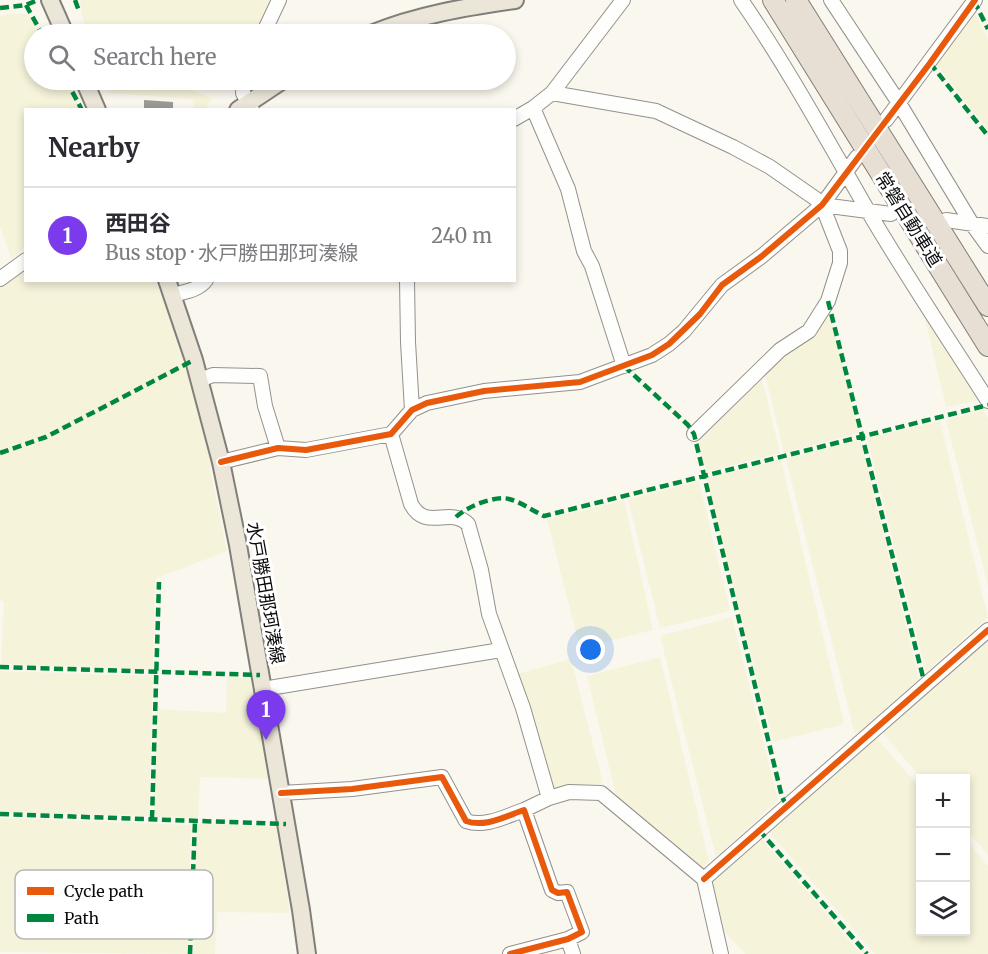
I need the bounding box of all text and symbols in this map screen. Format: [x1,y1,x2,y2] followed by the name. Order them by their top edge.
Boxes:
[24,24,516,90] search box
[45,41,78,74] icon: search
[93,43,216,71] text: Search here
[48,131,140,164] text: Nearby
[871,167,947,271] street label: 常磐自動車道
[105,209,171,237] text: 西田谷
[63,223,72,248] text: 1
[431,223,492,248] text: 240 m
[105,240,358,265] text: Bus stop · 水戸勝田那珂湊線
[242,520,290,666] street label: 水戸勝田那珂湊線
[576,635,605,664] your location
[246,690,286,740] pin: 1
[916,774,970,936] map controls
[916,774,970,828] button: +
[916,828,970,882] button: −
[15,870,213,939] legend
[64,881,144,901] text: Cycle path
[916,882,970,936] button: layers
[64,908,100,928] text: Path

